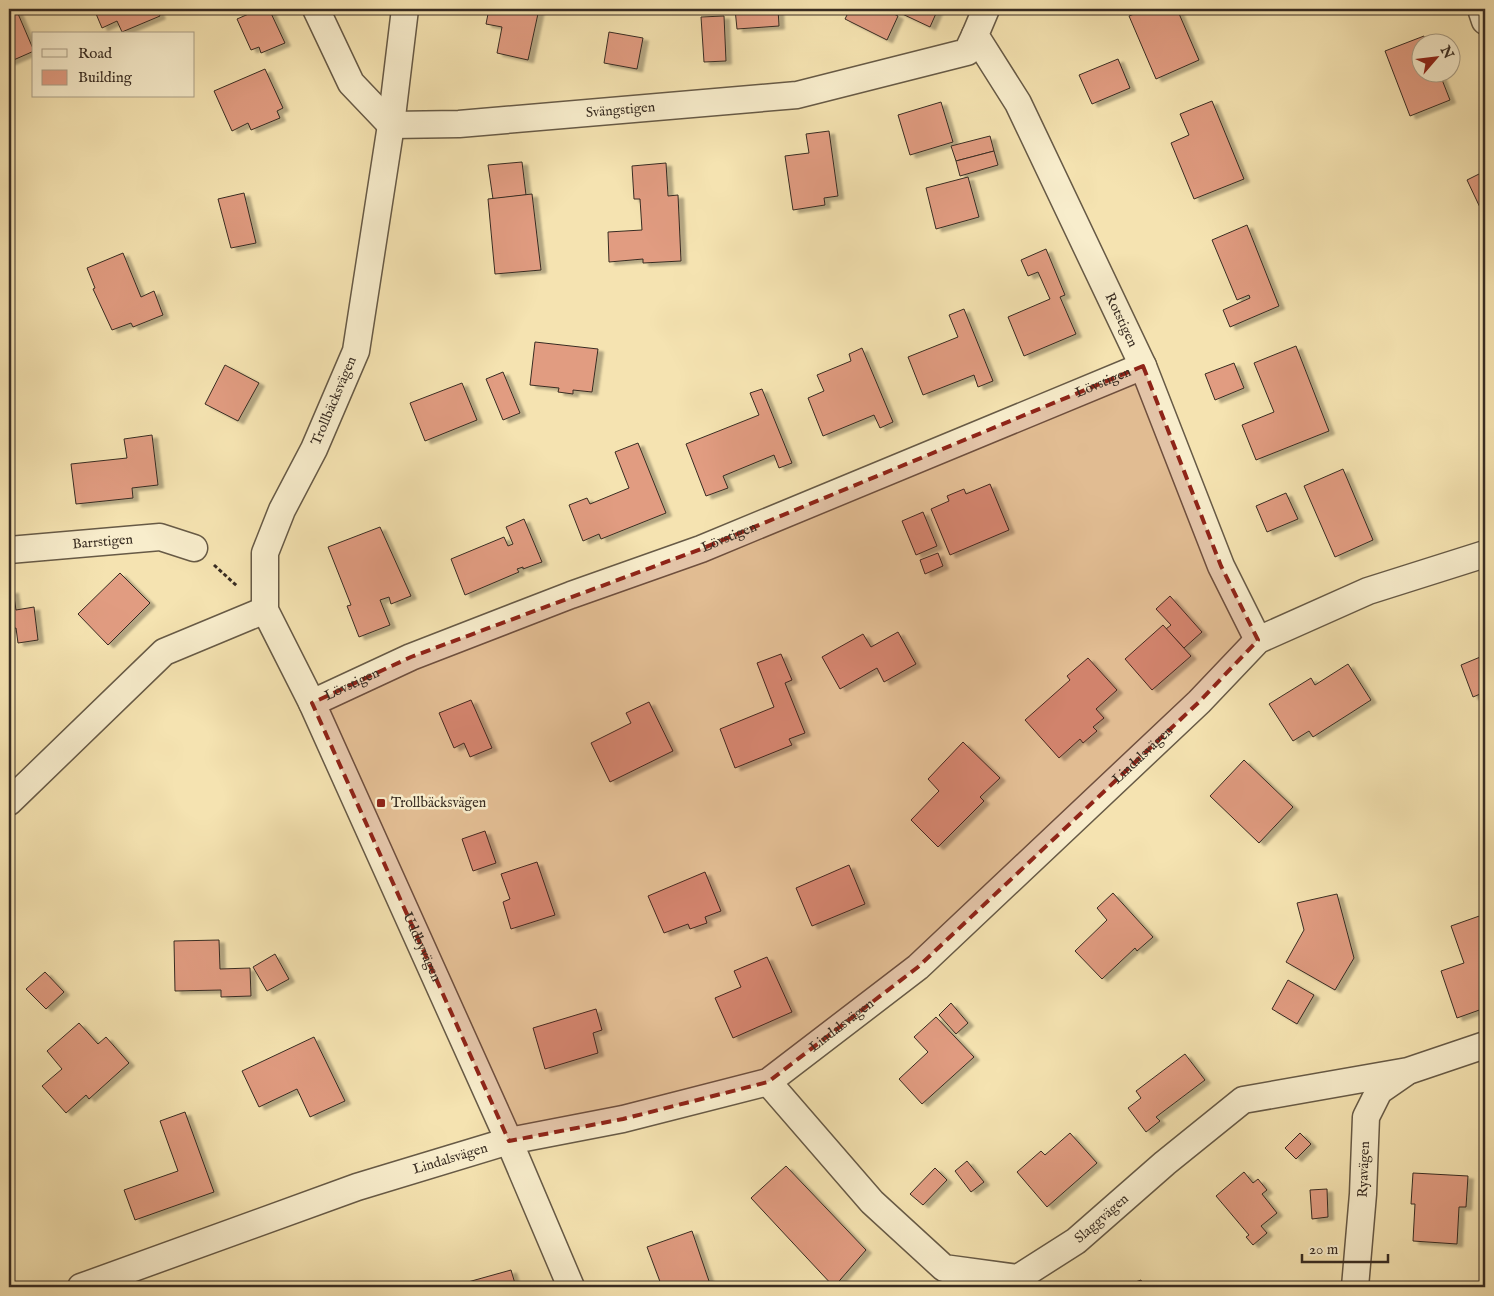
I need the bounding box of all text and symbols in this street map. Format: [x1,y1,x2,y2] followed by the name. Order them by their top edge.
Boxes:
[32,32,195,98] legend
[1412,32,1462,82] north arrow
[1435,42,1457,62] text: N
[78,44,113,63] text: Road
[78,68,133,87] text: Building
[585,98,656,122] street label: Svängstigen
[1101,290,1142,351] street label: Rotstigen
[307,353,361,448] street label: Trollbäcksvägen
[1073,363,1134,402] street label: Lövstigen
[698,518,760,557] street label: Lövstigen
[72,530,134,554] street label: Barrstigen
[321,664,383,705] street label: Lövstigen
[1108,722,1177,788] street label: Lindalsvägen
[391,794,487,812] place label: Trollbäcksvägen
[375,797,387,809] marker: Trollbäcksvägen
[398,909,445,985] street label: Uddbyvägen
[806,995,878,1056] street label: Lindalsvägen
[411,1139,490,1179] street label: Lindalsvägen
[1354,1140,1374,1198] street label: Ryavägen
[1071,1190,1133,1247] street label: Slaggvägen
[1302,1231,1388,1263] scale bar
[1309,1240,1339,1259] text: 20 m

